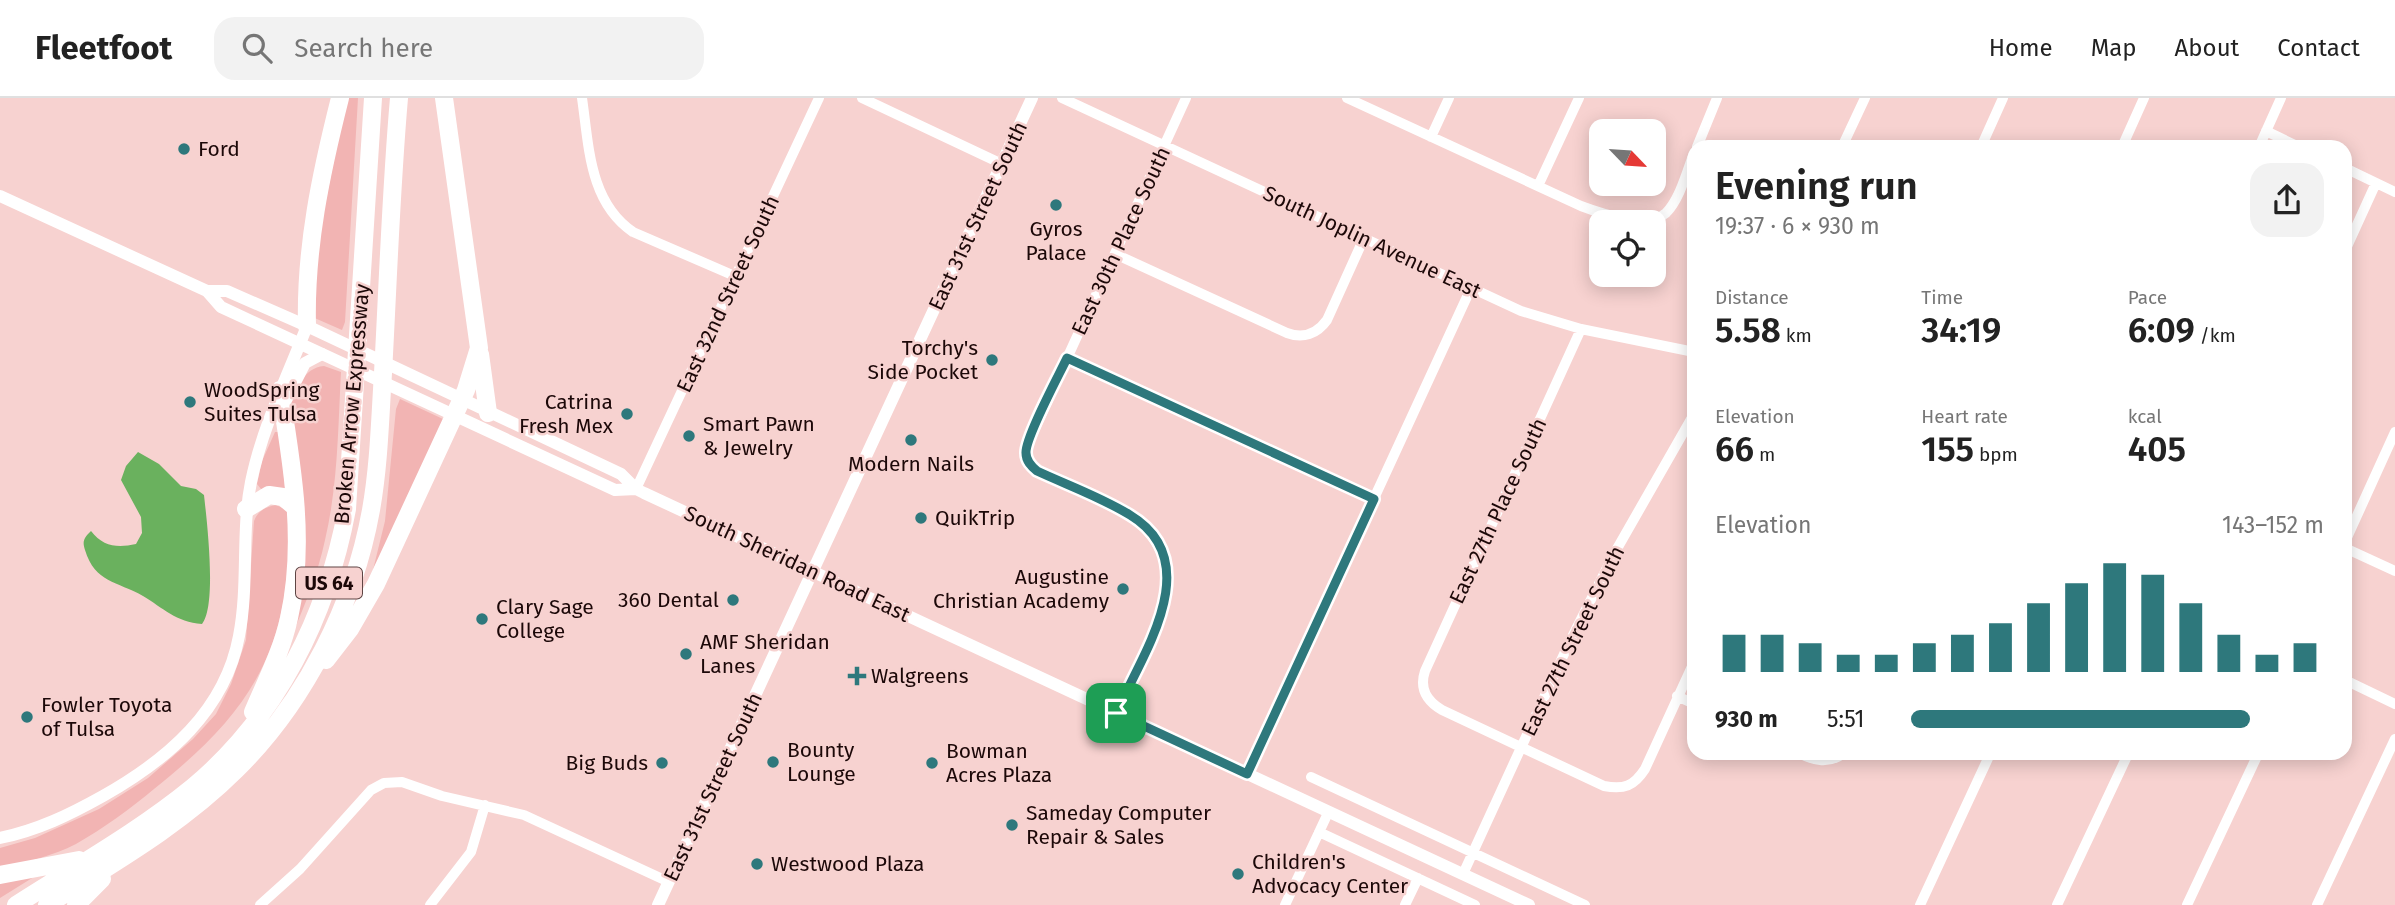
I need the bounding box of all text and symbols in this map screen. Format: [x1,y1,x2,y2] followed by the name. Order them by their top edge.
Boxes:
[214,17,704,80] search box
[35,28,172,68] text: Fleetfoot
[238,29,276,67] icon: search
[294,33,433,64] text: Search here
[1989,34,2053,62] text: Home
[2091,34,2137,62] text: Map
[2175,34,2239,62] text: About
[2277,34,2360,62] text: Contact
[923,117,1033,315] street label: East 31st Street South
[1589,119,1666,196] north arrow
[1589,119,1666,287] map controls
[198,136,240,162] place label: Ford
[176,141,192,157] marker: Ford
[1066,143,1176,339] street label: East 30th Place South
[1715,163,1918,209] text: Evening run
[2250,163,2324,237] button: share
[1259,180,1485,304] street label: South Joplin Avenue East
[671,191,785,397] street label: East 32nd Street South
[1048,197,1064,213] marker: Gyros Palace
[1589,210,1666,287] button: locate
[1715,212,1880,240] text: 19:37 · 6 × 930 m
[1026,216,1086,266] place label: Gyros Palace
[329,282,376,525] street label: Broken Arrow Expressway
[1715,286,1789,309] text: Distance
[1921,286,1963,309] text: Time
[2128,286,2167,309] text: Pace
[1715,309,1781,351] text: 5.58
[1921,309,2001,351] text: 34:19
[2128,309,2195,351] text: 6:09
[1781,324,1812,347] text: km
[2195,324,2236,347] text: /km
[868,335,978,385] place label: Torchy's Side Pocket
[984,352,1000,368] marker: Torchy's Side Pocket
[204,377,319,427] place label: WoodSpring Suites Tulsa
[519,389,614,439] place label: Catrina Fresh Mex
[182,394,198,410] marker: WoodSpring Suites Tulsa
[1715,405,1795,428] text: Elevation
[1921,405,2008,428] text: Heart rate
[2128,405,2162,428] text: kcal
[619,406,635,422] marker: Catrina Fresh Mex
[703,411,815,461] place label: Smart Pawn & Jewelry
[1444,414,1552,608] street label: East 27th Place South
[681,428,697,444] marker: Smart Pawn & Jewelry
[1715,428,1754,470] text: 66
[1921,428,1974,470] text: 155
[2128,428,2186,470] text: 405
[903,432,919,448] marker: Modern Nails
[1754,443,1775,466] text: m
[1974,443,2018,466] text: bpm
[848,451,974,477] place label: Modern Nails
[680,500,914,628] street label: South Sheridan Road East
[935,505,1015,531] place label: QuikTrip
[913,510,929,526] marker: QuikTrip
[1715,511,1811,539] text: Elevation
[2222,511,2324,539] text: 143–152 m
[1516,542,1630,740] street label: East 27th Street South
[933,564,1110,614] place label: Augustine Christian Academy
[296,568,362,598] road number: US 64
[1115,581,1131,597] marker: Augustine Christian Academy
[618,587,719,613] place label: 360 Dental
[725,592,741,608] marker: 360 Dental
[496,594,594,644] place label: Clary Sage College
[474,611,490,627] marker: Clary Sage College
[700,629,830,679] place label: AMF Sheridan Lanes
[678,646,694,662] marker: AMF Sheridan Lanes
[871,663,969,689] place label: Walgreens
[849,668,865,684] marker: Walgreens
[1086,683,1146,743] pin
[658,688,768,886] street label: East 31st Street South
[41,692,172,742] place label: Fowler Toyota of Tulsa
[1097,694,1135,732] icon: arrive
[1715,705,1778,733] text: 930 m
[1827,705,1864,733] text: 5:51
[19,709,35,725] marker: Fowler Toyota of Tulsa
[787,737,856,787] place label: Bounty Lounge
[946,738,1052,788] place label: Bowman Acres Plaza
[565,750,648,776] place label: Big Buds
[765,754,781,770] marker: Bounty Lounge
[654,755,670,771] marker: Big Buds
[924,755,940,771] marker: Bowman Acres Plaza
[1026,800,1211,850] place label: Sameday Computer Repair & Sales
[1004,817,1020,833] marker: Sameday Computer Repair & Sales
[1252,849,1408,899] place label: Children's Advocacy Center
[771,851,924,877] place label: Westwood Plaza
[749,856,765,872] marker: Westwood Plaza
[1230,866,1246,882] marker: Children's Advocacy Center

